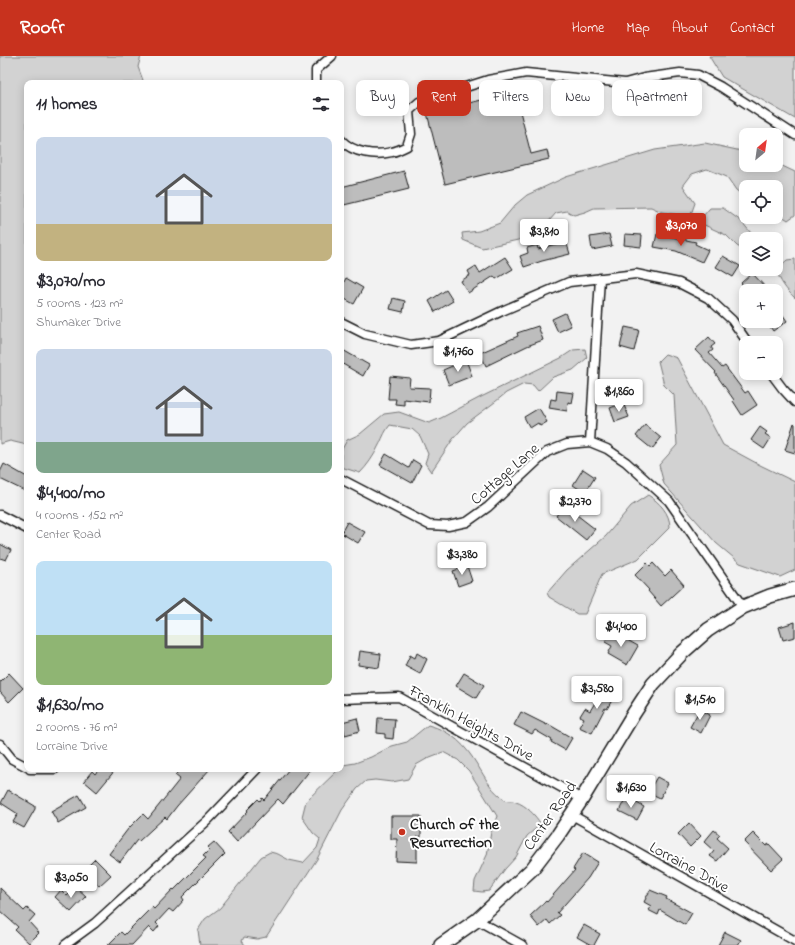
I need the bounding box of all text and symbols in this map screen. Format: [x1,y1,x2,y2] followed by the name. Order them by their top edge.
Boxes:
[20,15,64,42] text: Roofr
[572,18,604,39] text: Home
[626,18,650,39] text: Map
[672,18,708,39] text: About
[730,18,775,39] text: Contact
[356,80,409,116] chip: Buy
[417,80,471,116] chip: Rent
[479,80,543,116] chip: Filters
[551,80,604,116] chip: New
[612,80,702,116] chip: Apartment
[36,92,97,117] text: 11 homes
[310,93,332,115] icon: filters
[739,128,783,172] north arrow
[739,128,783,380] map controls
[148,163,220,235] icon: home
[739,180,783,224] button: locate
[648,213,714,247] pin: $3,070
[665,216,697,235] text: $3,070
[511,219,577,253] pin: $3,810
[529,222,559,241] text: $3,810
[739,232,783,276] button: layers
[36,269,105,294] text: $3,070/mo
[739,284,783,328] button: +
[36,294,123,313] text: 5 rooms · 123 m²
[36,313,121,332] text: Shumaker Drive
[739,336,783,380] button: −
[425,339,491,373] pin: $1,760
[443,342,473,361] text: $1,760
[148,375,220,447] icon: home
[586,379,652,413] pin: $1,860
[604,382,634,401] text: $1,860
[466,437,546,511] street label: Cottage Lane
[36,481,105,506] text: $4,400/mo
[542,489,608,523] pin: $2,370
[559,492,591,511] text: $2,370
[36,506,123,525] text: 4 rooms · 152 m²
[36,525,101,544] text: Center Road
[429,542,495,576] pin: $3,380
[446,545,478,564] text: $3,380
[148,587,220,659] icon: home
[588,614,654,648] pin: $4,400
[605,617,637,636] text: $4,400
[564,676,630,710] pin: $3,580
[403,679,539,768] street label: Franklin Heights Drive
[580,679,614,698] text: $3,580
[667,687,733,721] pin: $1,510
[684,690,716,709] text: $1,510
[36,693,104,718] text: $1,630/mo
[36,718,118,737] text: 2 rooms · 76 m²
[36,737,108,756] text: Lorraine Drive
[598,775,664,809] pin: $1,630
[518,776,583,856] street label: Center Road
[616,778,646,797] text: $1,630
[409,813,500,855] place label: Church of the Resurrection
[397,827,407,837] marker: Church of the Resurrection
[645,836,734,900] street label: Lorraine Drive
[38,865,104,899] pin: $3,050
[54,868,88,887] text: $3,050

